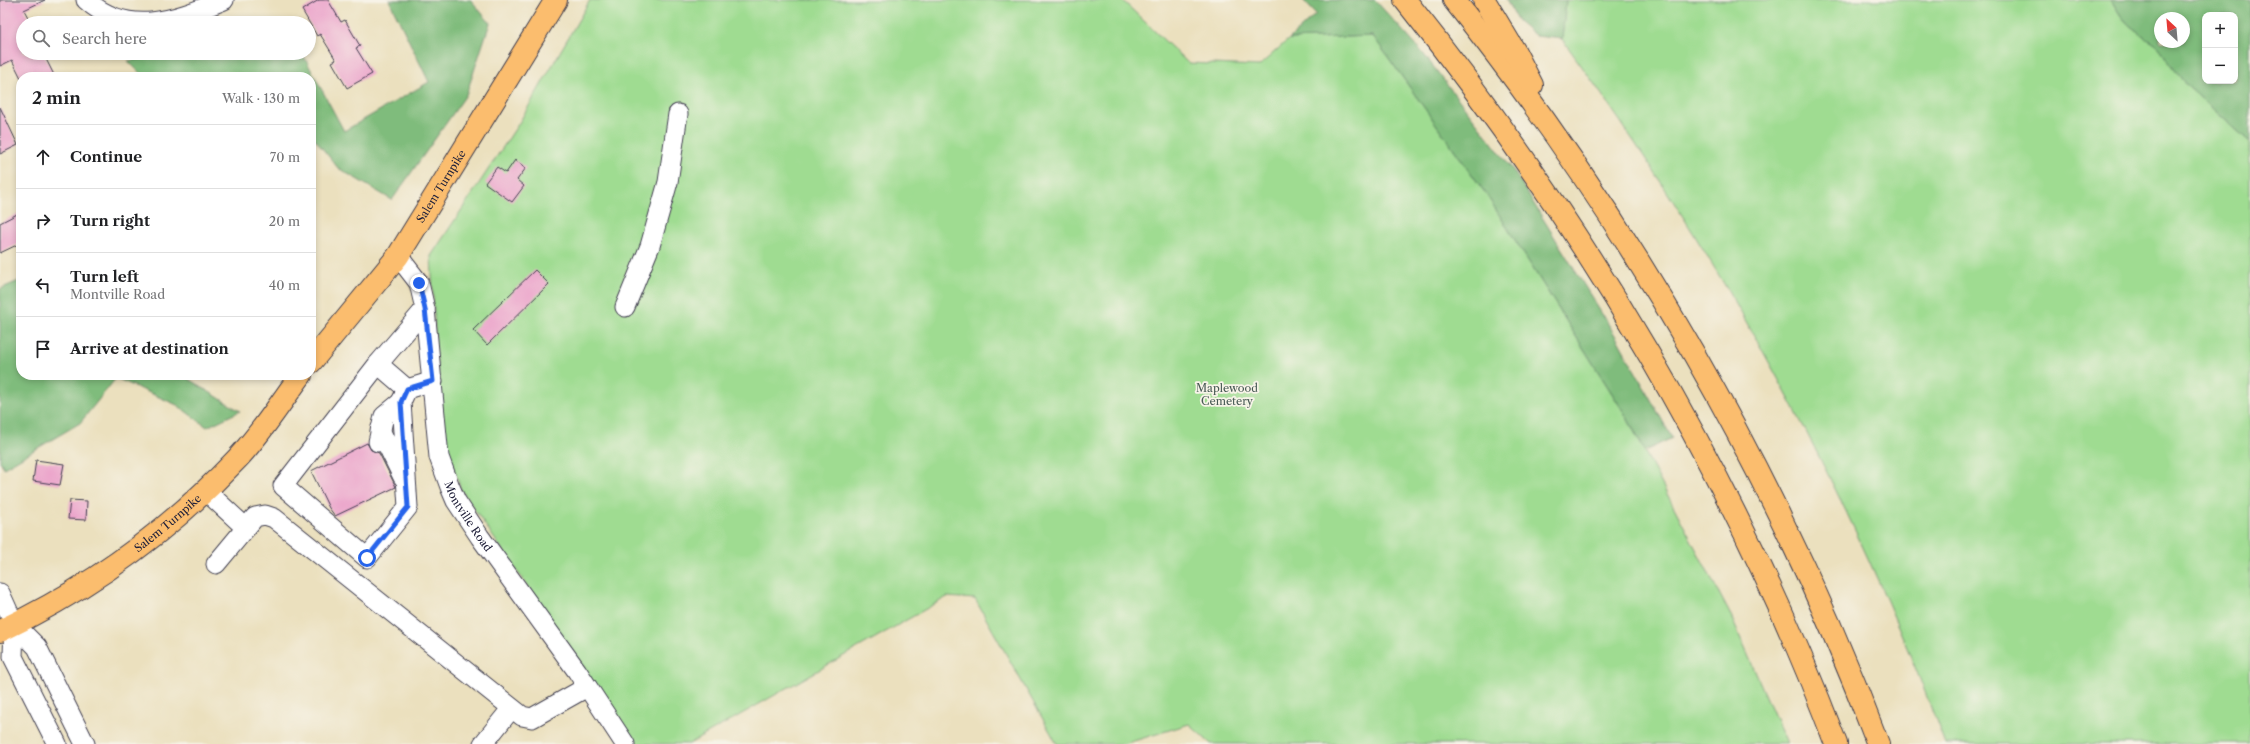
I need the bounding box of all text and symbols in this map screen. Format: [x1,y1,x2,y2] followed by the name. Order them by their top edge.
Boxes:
[2154,12,2190,48] north arrow
[2202,12,2238,84] map controls
[2202,12,2238,48] button: +
[16,16,316,60] search box
[30,27,52,49] icon: search
[62,29,147,48] text: Search here
[2202,48,2238,84] button: −
[32,88,81,108] text: 2 min
[222,90,300,106] text: Walk · 130 m
[32,146,54,168] icon: ahead
[70,147,142,166] text: Continue
[413,147,469,225] street label: Salem Turnpike
[270,149,300,165] text: 70 m
[32,210,54,232] icon: right
[70,211,150,230] text: Turn right
[269,213,300,229] text: 20 m
[70,267,139,286] text: Turn left
[32,274,54,296] icon: left
[410,274,428,292] route end
[269,277,300,293] text: 40 m
[70,286,165,302] text: Montville Road
[32,338,54,360] icon: arrive
[70,339,229,358] text: Arrive at destination
[1196,381,1258,408] park label: Maplewood Cemetery
[441,479,495,555] street label: Montville Road
[131,491,204,555] street label: Salem Turnpike
[358,549,376,567] route start

